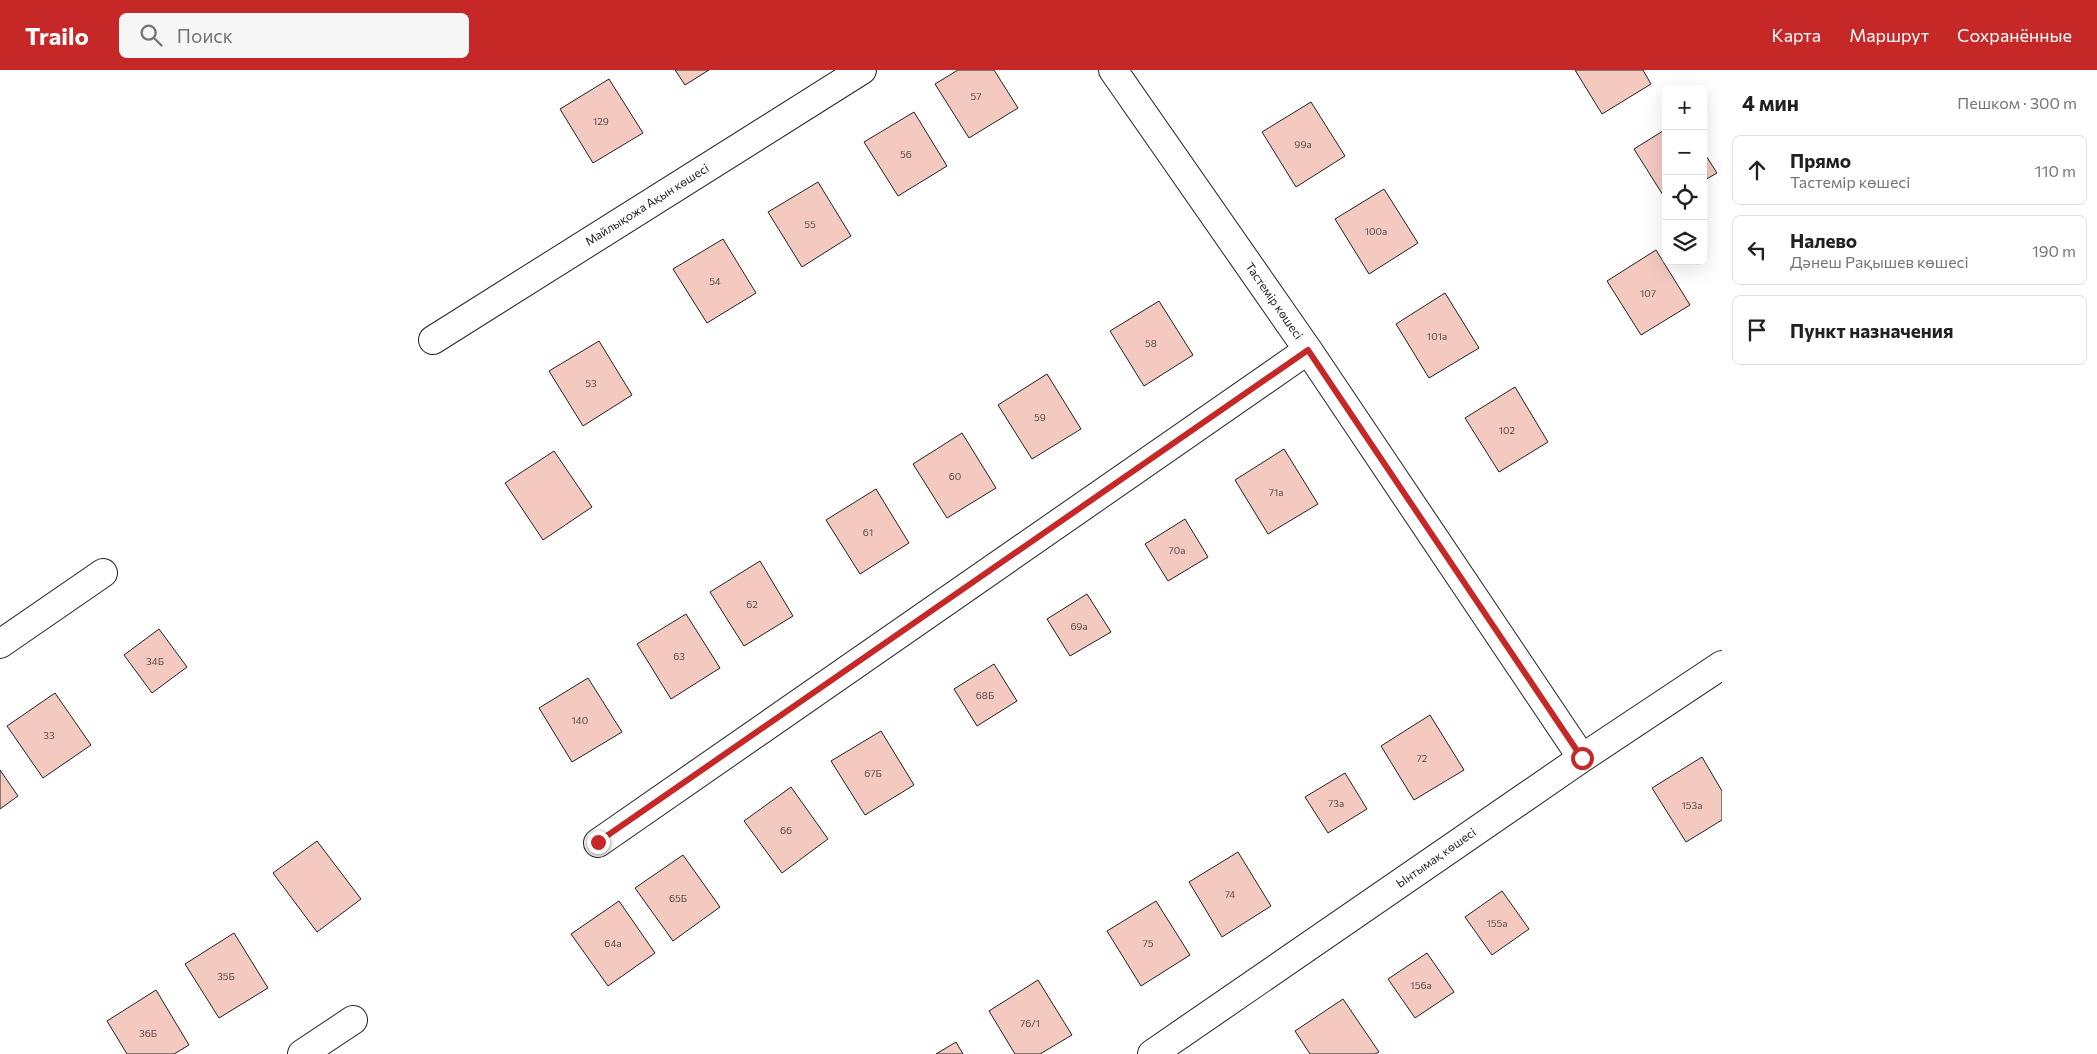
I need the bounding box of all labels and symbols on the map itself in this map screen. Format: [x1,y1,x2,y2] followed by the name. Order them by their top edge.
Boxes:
[970,90,982,102] house number: 57
[593,115,609,127] house number: 129
[1294,138,1312,150] house number: 99а
[900,148,912,160] house number: 56
[582,160,711,248] street label: Майлықожа Ақын көшесі
[804,218,816,230] house number: 55
[1365,225,1387,237] house number: 100а
[1243,259,1306,341] street label: Тастемір көшесі
[709,275,721,287] house number: 54
[1640,287,1656,299] house number: 107
[1427,330,1447,342] house number: 101а
[1145,337,1157,349] house number: 58
[585,377,597,389] house number: 53
[1034,411,1046,423] house number: 59
[1499,424,1516,436] house number: 102
[949,470,961,482] house number: 60
[1269,486,1283,498] house number: 71а
[863,526,873,538] house number: 61
[1169,544,1185,556] house number: 70а
[746,598,758,610] house number: 62
[1070,620,1088,632] house number: 69а
[673,650,685,662] house number: 63
[146,655,164,667] house number: 34Б
[976,689,994,701] house number: 68Б
[572,714,588,726] house number: 140
[43,729,55,741] house number: 33
[1571,747,1594,770] route start
[1417,752,1428,764] house number: 72
[864,767,882,779] house number: 67Б
[1328,797,1344,809] house number: 73а
[1682,799,1702,811] house number: 153а
[780,824,792,836] house number: 66
[1393,824,1478,890] street label: Ынтымақ көшесі
[587,831,610,854] route end
[1225,888,1235,900] house number: 74
[669,892,687,904] house number: 65Б
[1487,917,1507,929] house number: 155а
[604,937,622,949] house number: 64а
[1143,937,1154,949] house number: 75
[217,970,235,982] house number: 35Б
[1410,979,1432,991] house number: 156а
[1020,1017,1040,1029] house number: 76/1
[139,1027,157,1039] house number: 36Б

